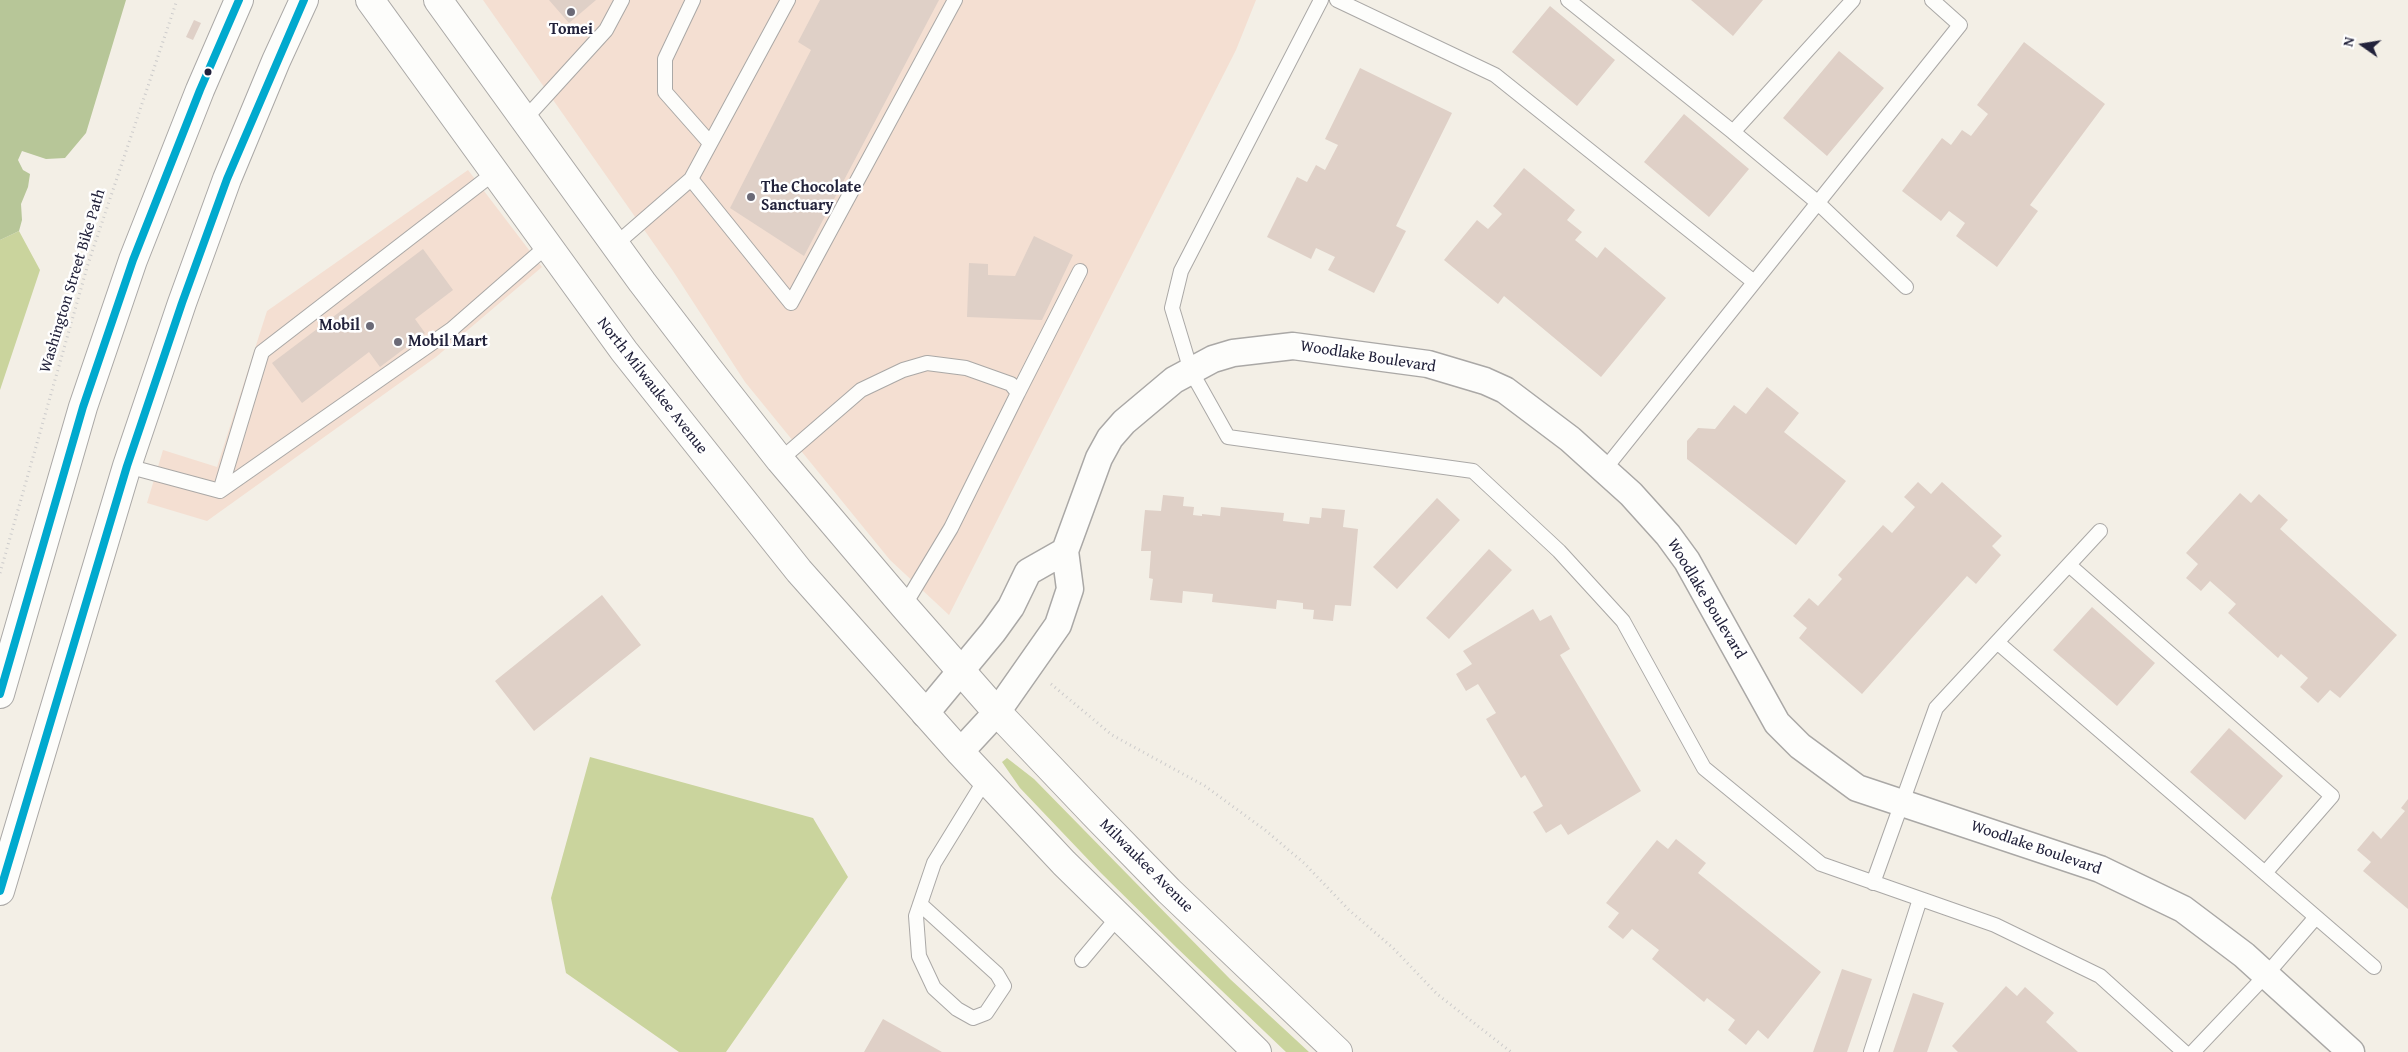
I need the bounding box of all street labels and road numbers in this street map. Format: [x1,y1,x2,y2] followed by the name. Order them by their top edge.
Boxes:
[36,187,110,375] street label: Washington Street Bike Path
[593,314,711,458] street label: North Milwaukee Avenue
[1299,337,1437,377] street label: Woodlake Boulevard
[1663,535,1749,663] street label: Woodlake Boulevard
[1095,815,1197,917] street label: Milwaukee Avenue
[1968,817,2104,879] street label: Woodlake Boulevard

